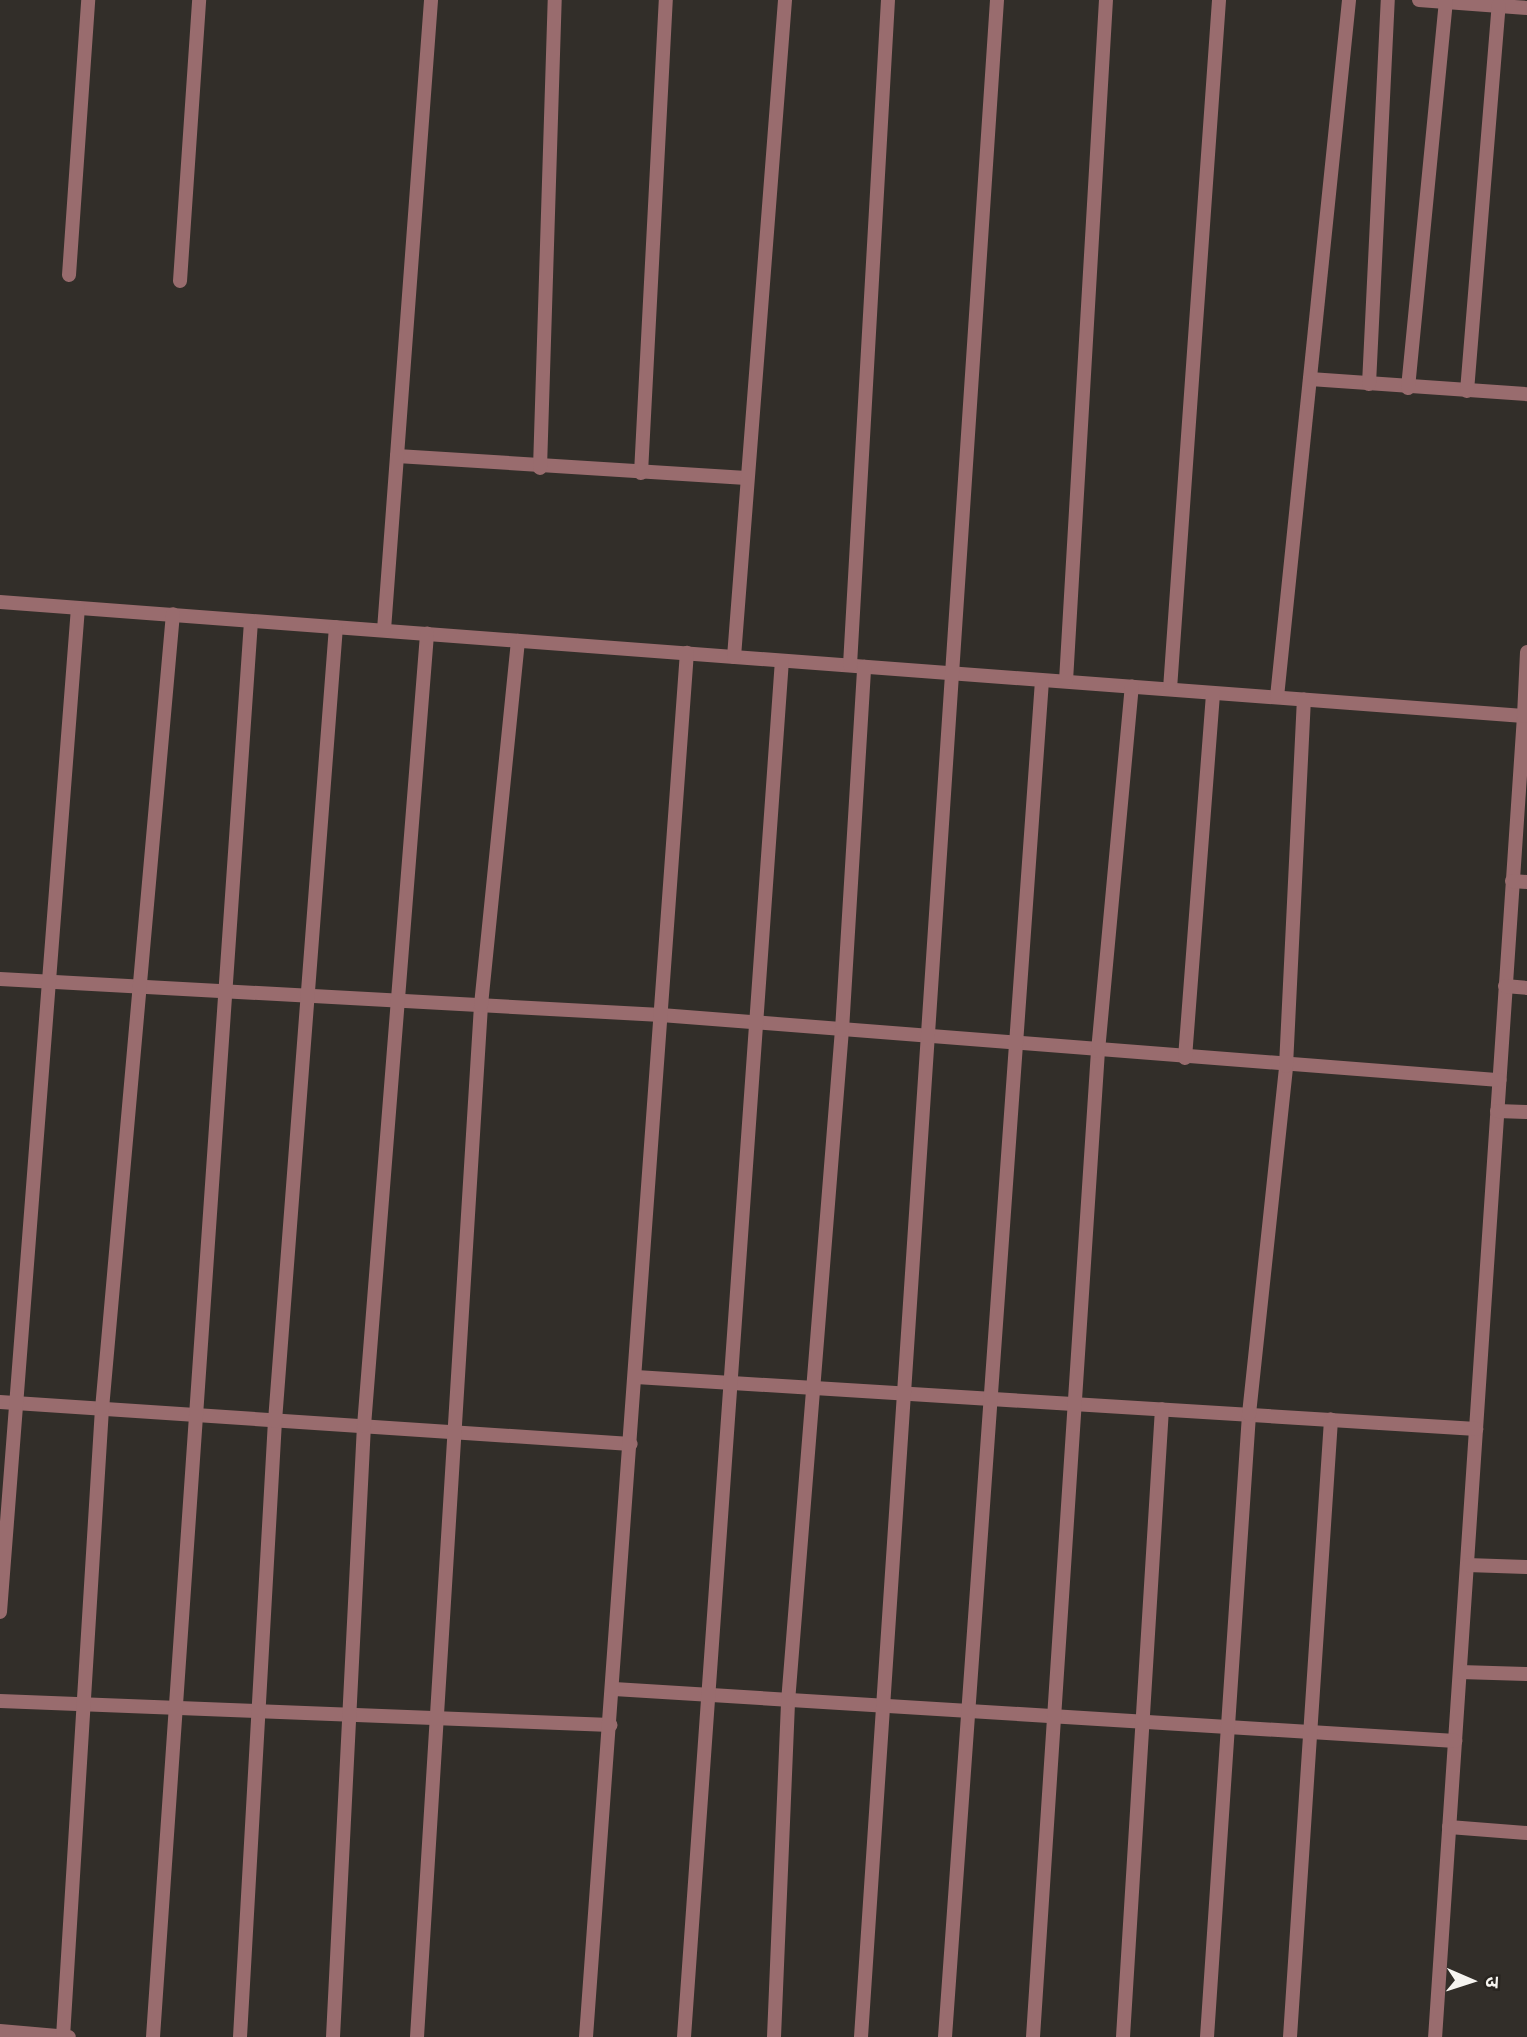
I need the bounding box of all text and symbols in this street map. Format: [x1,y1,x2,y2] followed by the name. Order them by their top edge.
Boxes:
[1436,1946,1506,2016] north arrow
[1481,1976,1504,1988] text: उ

